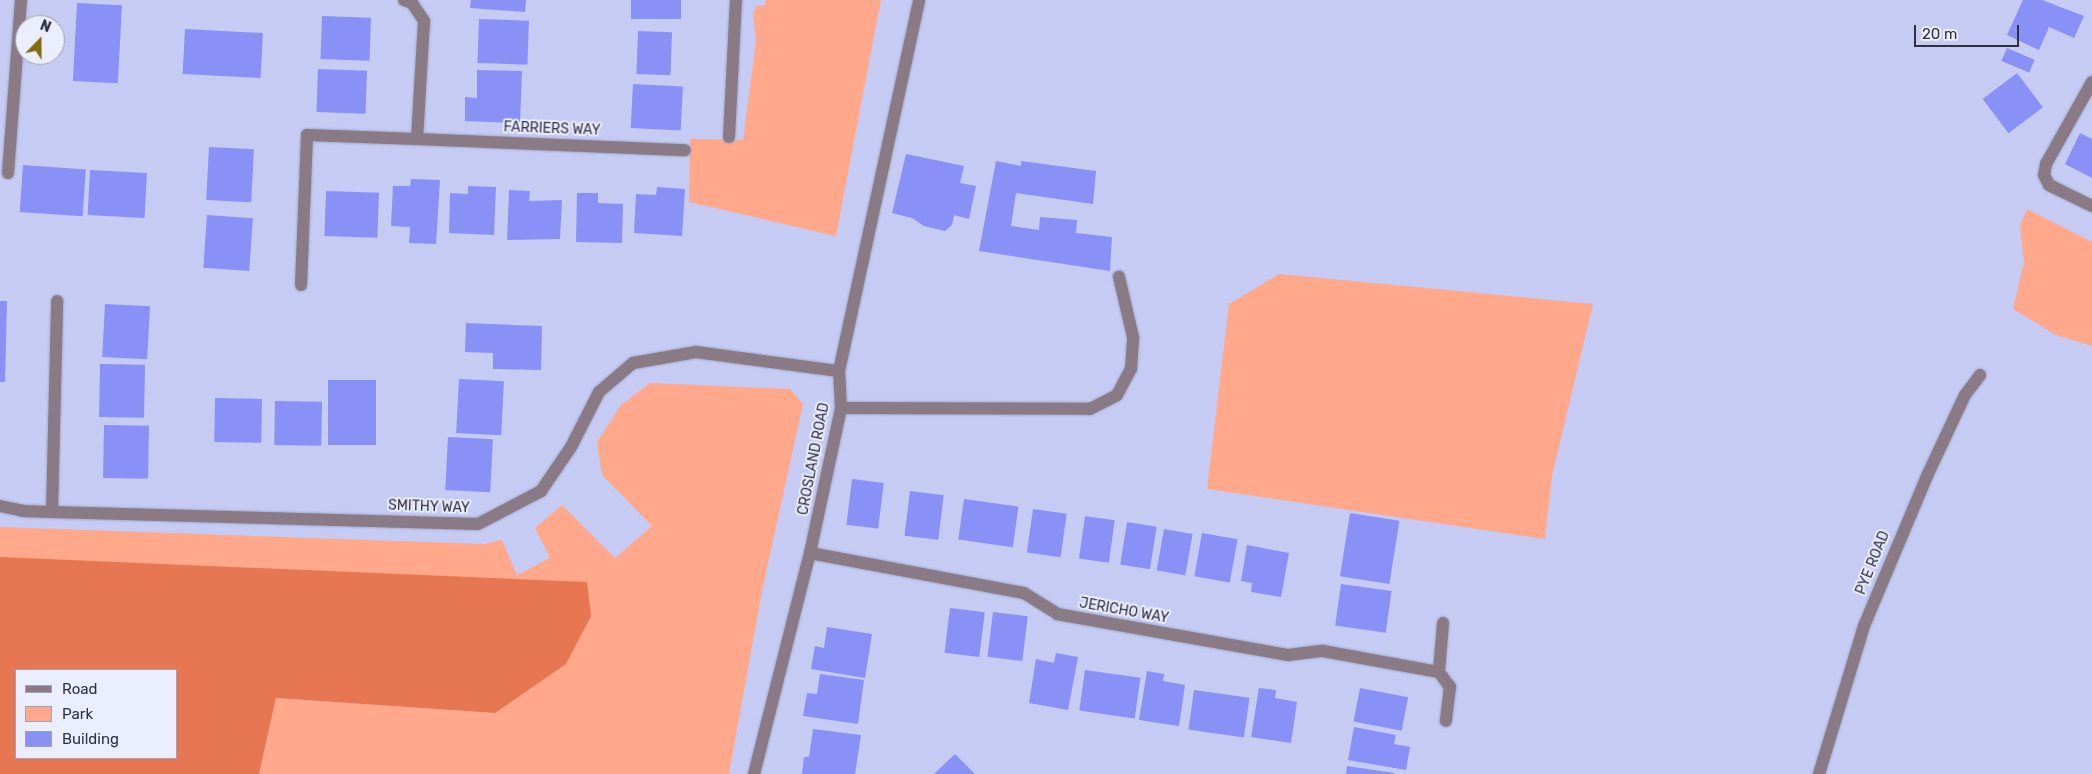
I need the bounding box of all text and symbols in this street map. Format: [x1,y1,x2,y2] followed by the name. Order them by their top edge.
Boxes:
[15,15,65,65] north arrow
[1917,15,2022,47] scale bar
[38,17,53,36] text: N
[1922,25,1957,43] text: 20 m
[503,119,601,139] street label: FARRIERS WAY
[795,401,833,517] street label: CROSLAND ROAD
[387,497,471,517] street label: SMITHY WAY
[1853,529,1893,597] street label: PYE ROAD
[1078,595,1170,627] street label: JERICHO WAY
[15,669,178,759] legend
[62,680,98,698] text: Road
[62,705,93,723] text: Park
[62,730,119,748] text: Building

